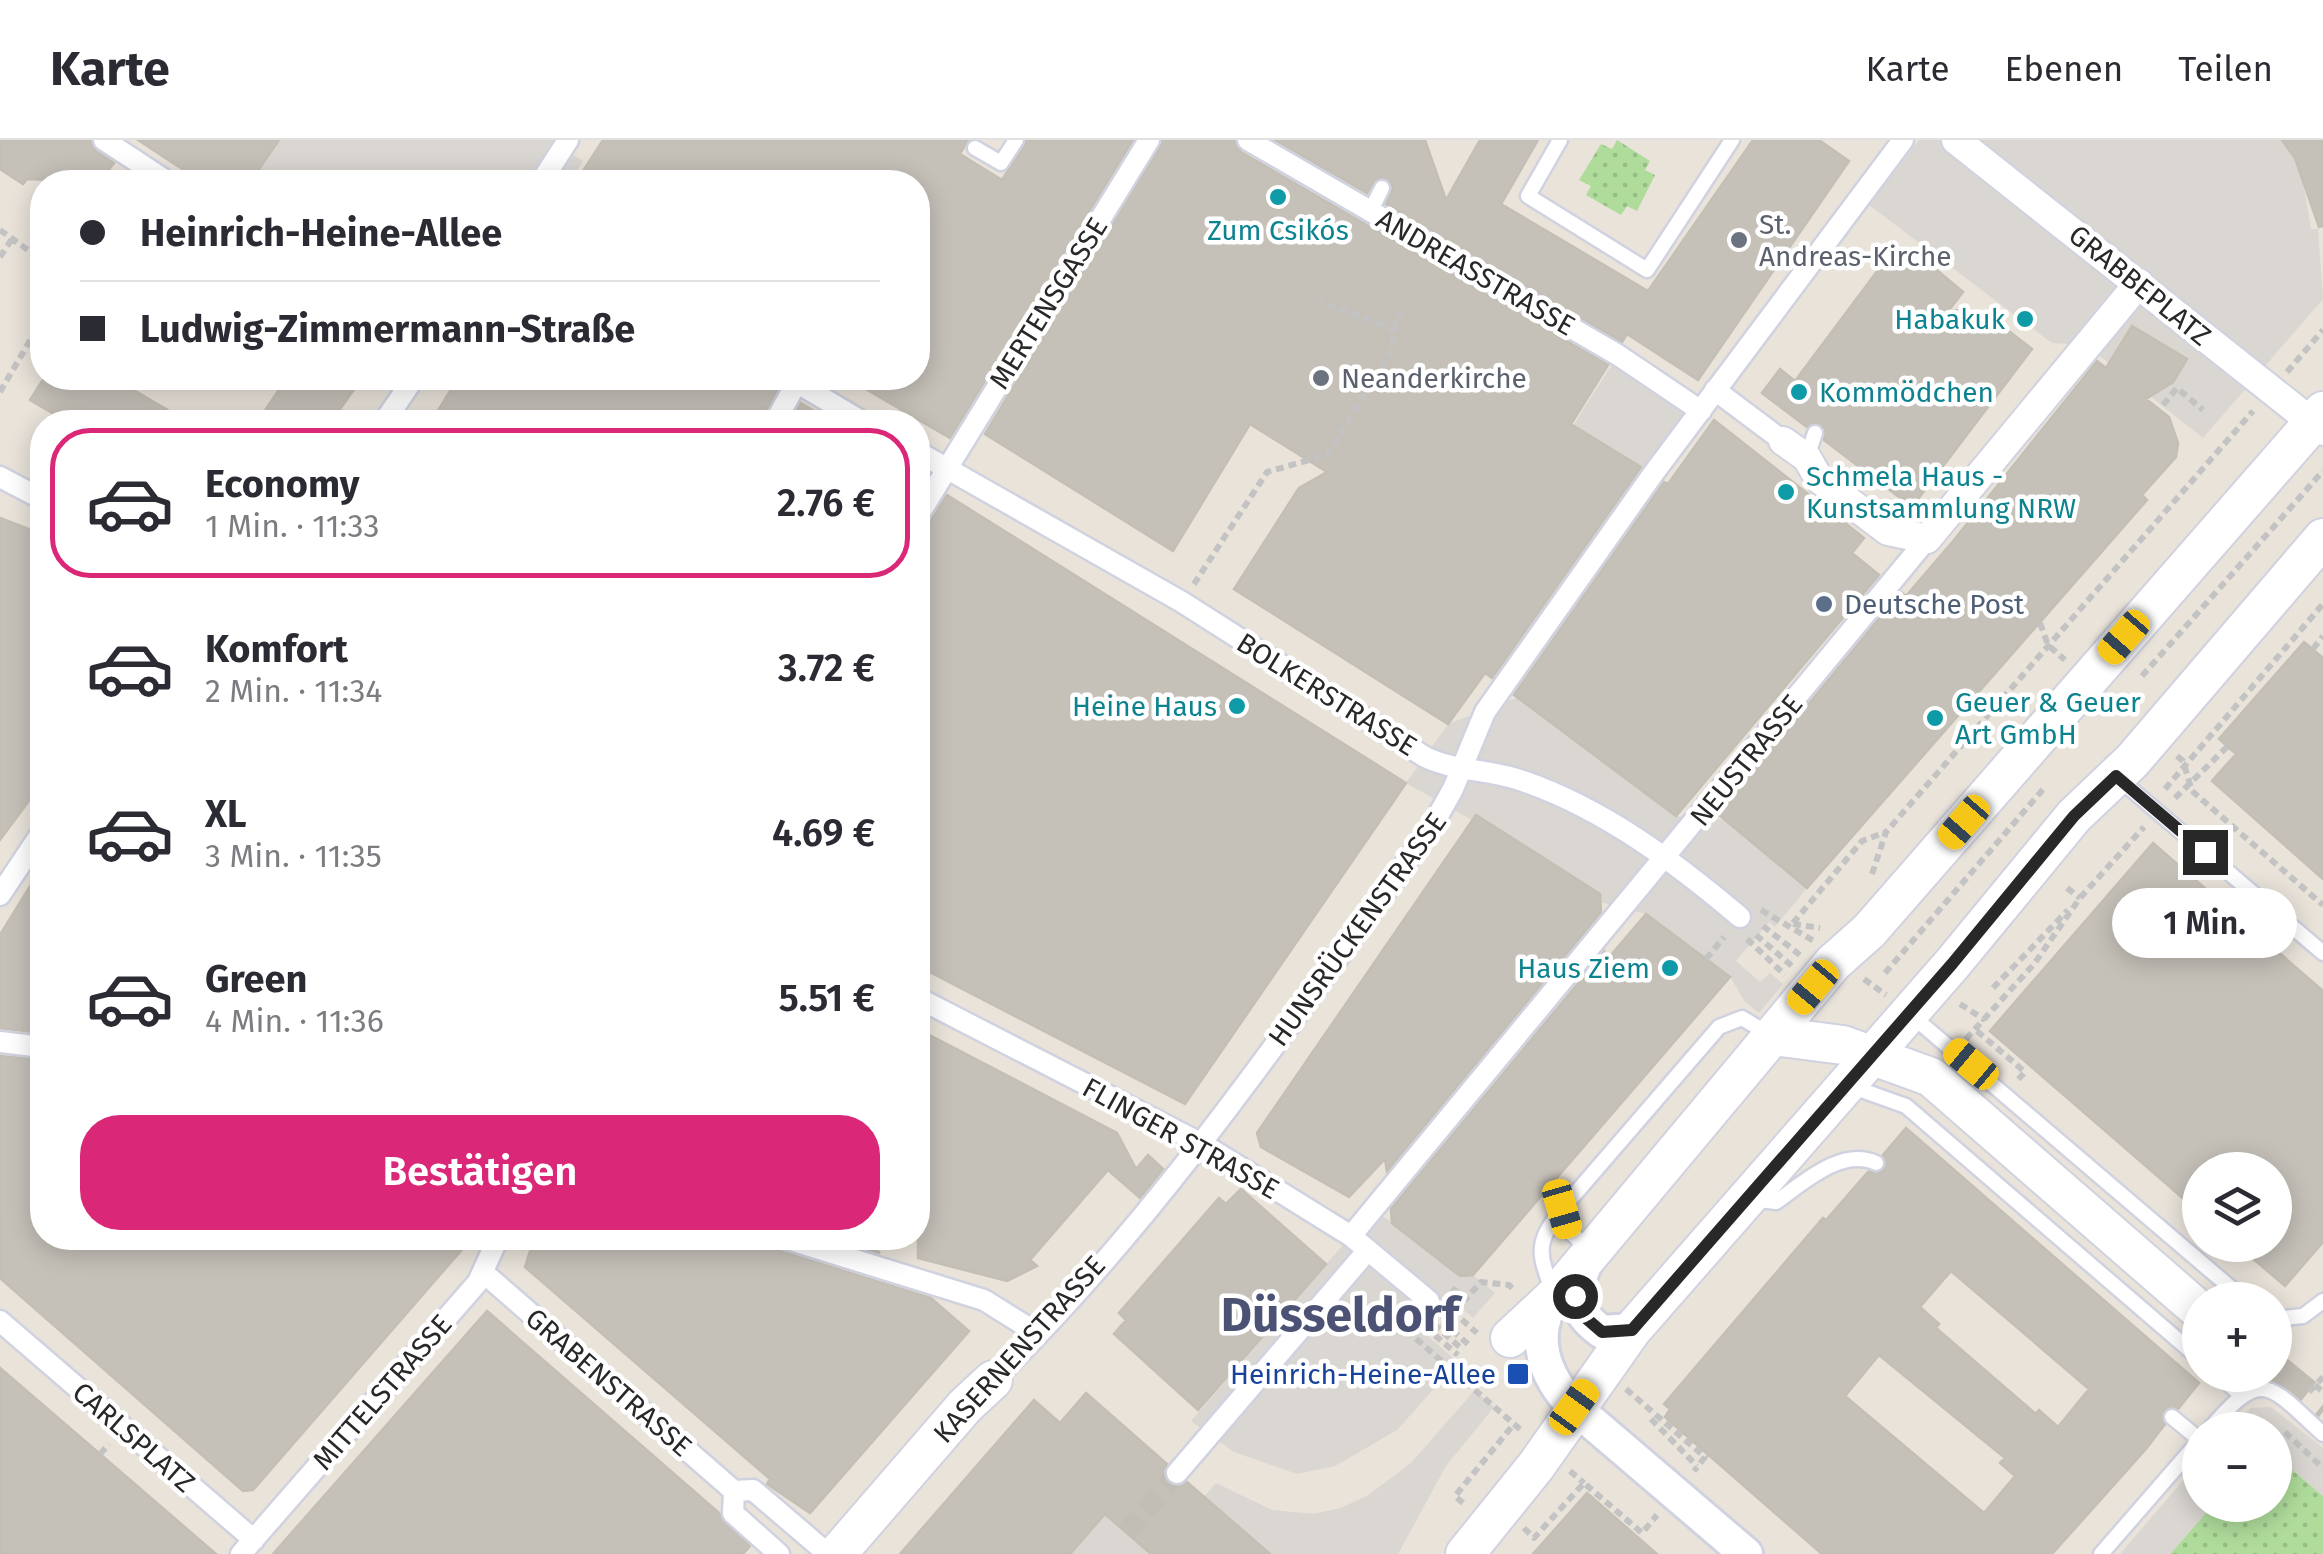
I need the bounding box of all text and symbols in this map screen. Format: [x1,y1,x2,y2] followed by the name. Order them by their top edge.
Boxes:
[50,40,170,98] text: Karte
[1865,48,1950,90] text: Karte
[2005,48,2123,90] text: Ebenen
[2178,48,2273,90] text: Teilen
[1267,186,1289,208] marker: Zum Csikós
[1371,202,1581,343] street label: ANDREASSTRASSE
[1759,208,1952,273] place label: St. Andreas-Kirche
[140,210,502,256] text: Heinrich-Heine-Allee
[983,211,1114,395] street label: MERTENSGASSE
[1207,214,1349,247] place label: Zum Csikós
[2062,218,2217,353] street label: GRABBEPLATZ
[1728,229,1750,251] marker: St. Andreas-Kirche
[1894,303,2006,336] place label: Habakuk
[140,306,635,352] text: Ludwig-Zimmermann-Straße
[2014,308,2036,330] marker: Habakuk
[1341,362,1527,395] place label: Neanderkirche
[1310,367,1332,389] marker: Neanderkirche
[1819,376,1994,409] place label: Kommödchen
[1788,381,1810,403] marker: Kommödchen
[85,458,175,548] icon: car
[1806,460,2076,525] place label: Schmela Haus - Kunstsammlung NRW
[205,461,360,507] text: Economy
[777,480,875,526] text: 2.76 €
[1775,481,1797,503] marker: Schmela Haus - Kunstsammlung NRW
[205,507,380,545] text: 1 Min. · 11:33
[1844,588,2025,621] place label: Deutsche Post
[1813,593,1835,615] marker: Deutsche Post
[2093,605,2155,669] car
[85,623,175,713] icon: car
[205,626,348,672] text: Komfort
[1231,626,1423,763] street label: BOLKERSTRASSE
[778,645,875,691] text: 3.72 €
[205,672,382,710] text: 2 Min. · 11:34
[1955,686,2141,751] place label: Geuer & Geuer Art GmbH
[1683,688,1809,833] street label: NEUSTRASSE
[1072,690,1217,723] place label: Heine Haus
[1226,695,1248,717] marker: Heine Haus
[1924,707,1946,729] marker: Geuer & Geuer Art GmbH
[85,788,175,878] icon: car
[1933,790,1995,854] car
[205,791,247,837] text: XL
[1262,806,1453,1053] street label: HUNSRÜCKENSTRASSE
[772,810,875,856] text: 4.69 €
[2183,830,2228,875] route end
[205,837,382,875] text: 3 Min. · 11:35
[2112,887,2298,957] callout: 1 Min.
[2163,904,2246,942] text: 1 Min.
[1517,952,1650,985] place label: Haus Ziem
[85,953,175,1043] icon: car
[1782,954,1844,1020] car
[205,956,308,1002] text: Green
[1659,957,1681,979] marker: Haus Ziem
[779,975,875,1021] text: 5.51 €
[205,1002,384,1040] text: 4 Min. · 11:36
[1938,1033,2004,1095] car
[1077,1071,1285,1206] street label: FLINGER STRASSE
[80,1115,880,1230] button: Bestätigen
[2182,1152,2292,1522] map controls
[2182,1152,2292,1262] button: layers
[1539,1176,1585,1242] car
[927,1249,1112,1450] street label: KASERNENSTRASSE
[1553,1274,1598,1319] route start
[2182,1282,2292,1392] button: +
[1221,1286,1463,1344] district label: Düsseldorf
[519,1301,698,1463] street label: GRABENSTRASSE
[306,1308,459,1477] street label: MITTELSTRASSE
[1230,1358,1496,1391] place label: Heinrich-Heine-Allee
[1505,1361,1531,1387] marker: Heinrich-Heine-Allee
[1544,1374,1604,1440] car
[66,1375,201,1499] street label: CARLSPLATZ
[2182,1412,2292,1522] button: −

